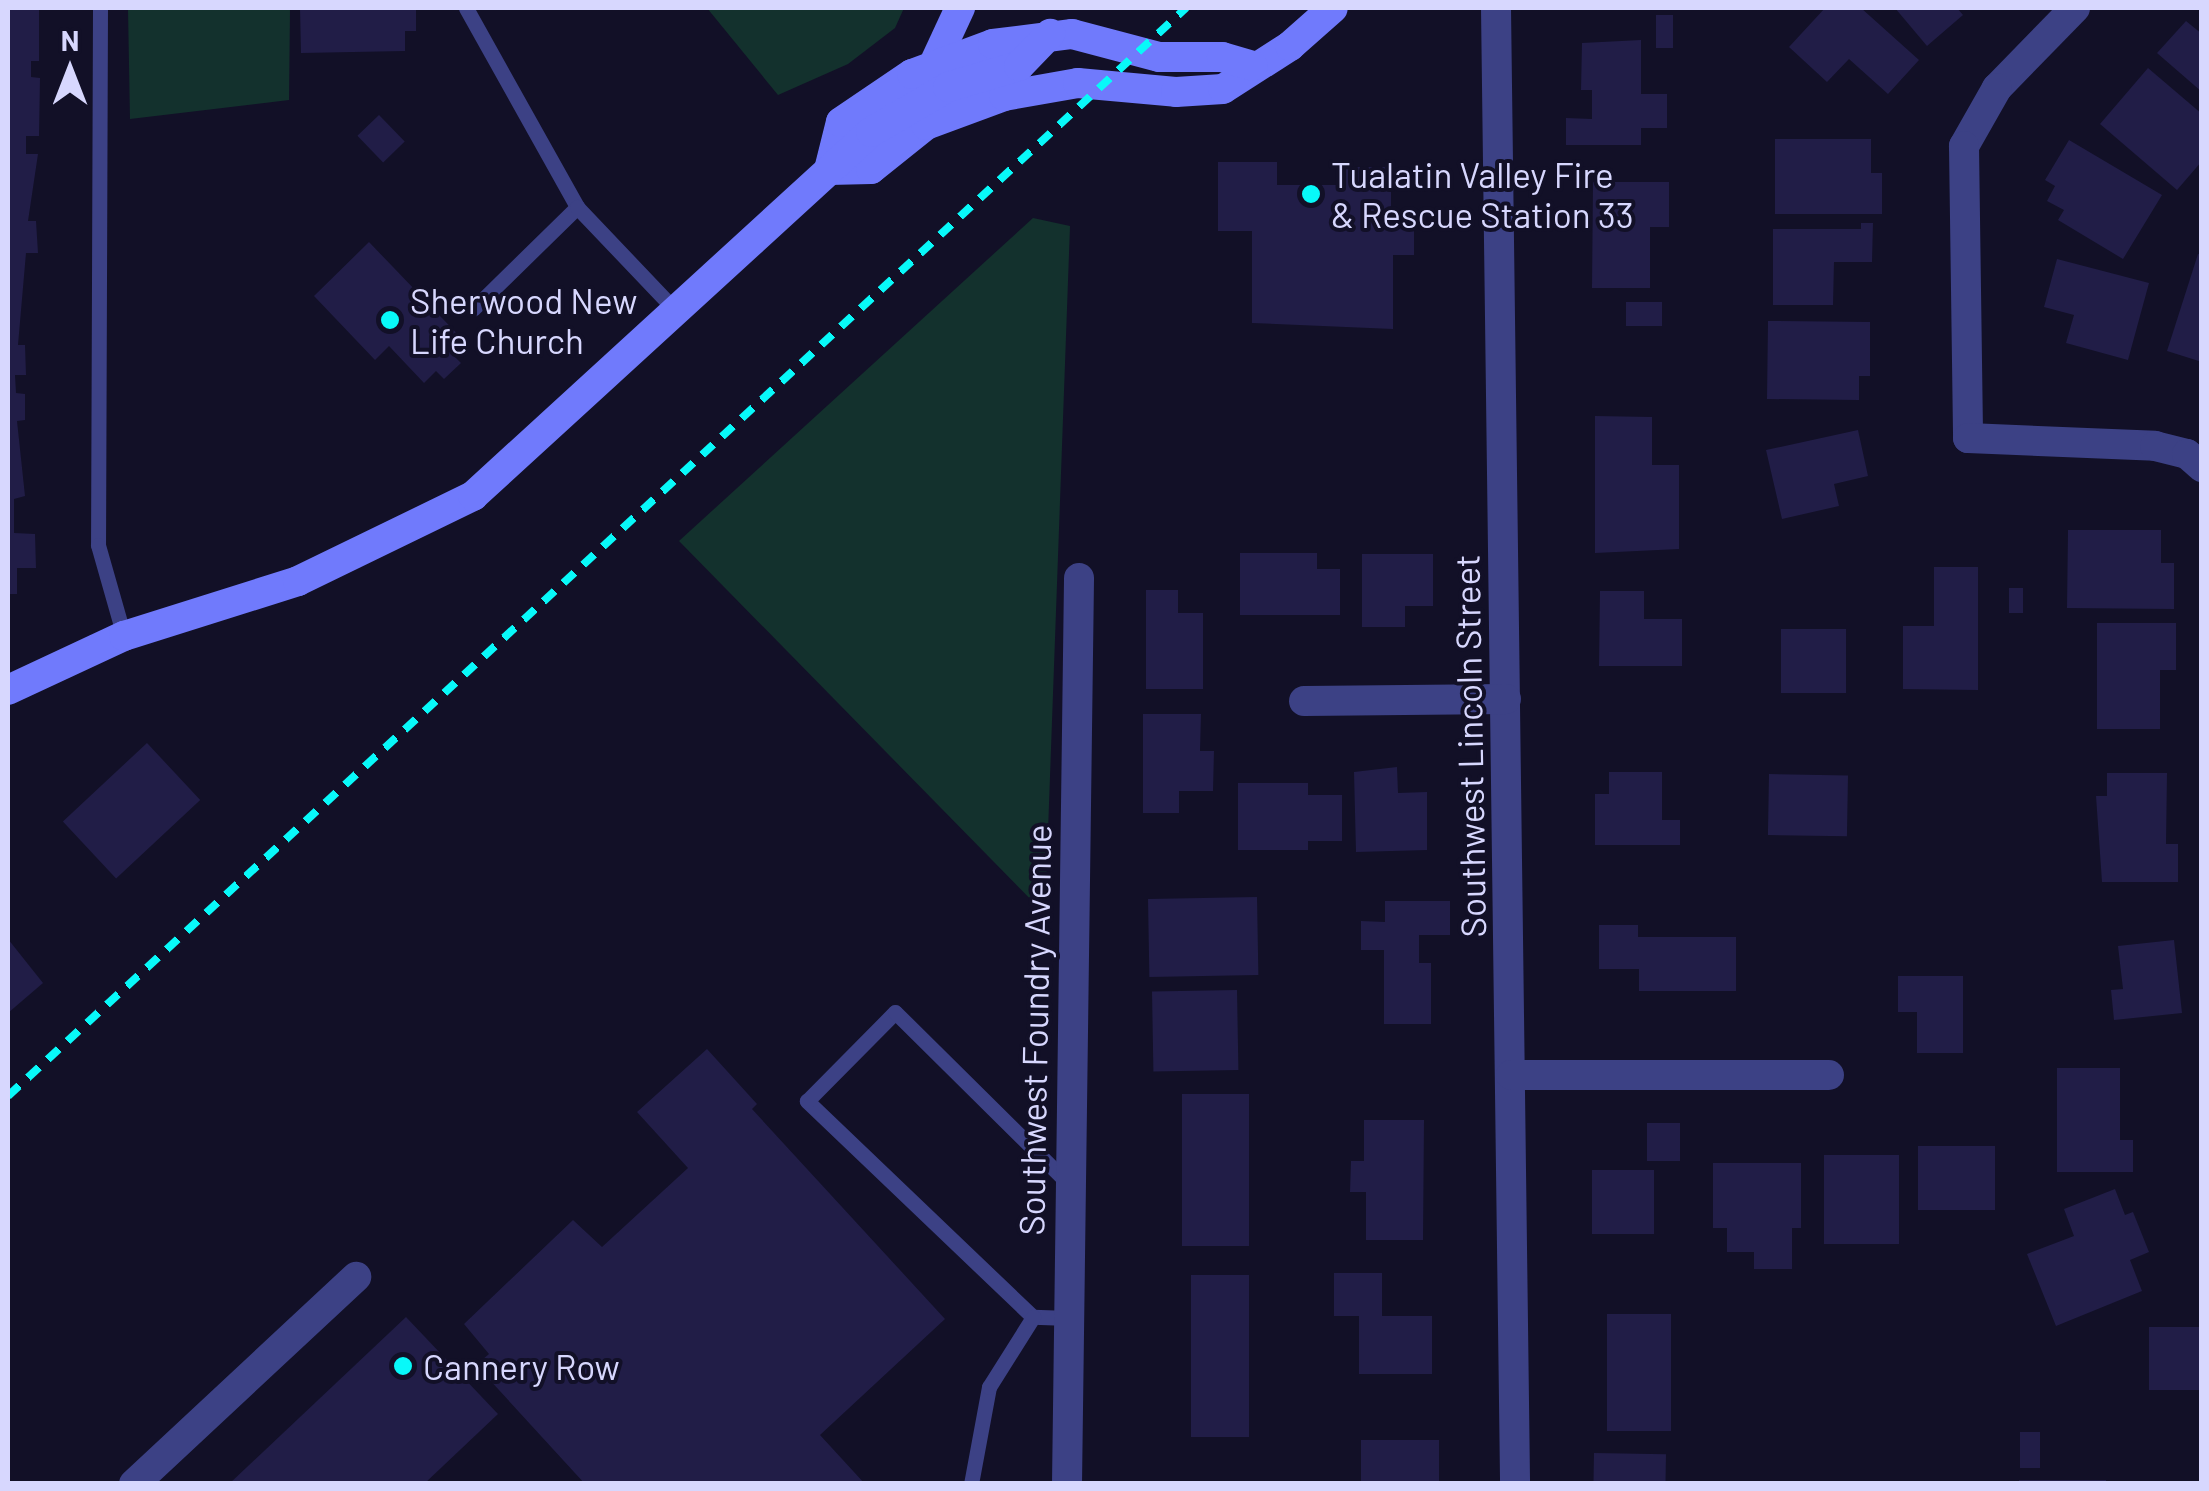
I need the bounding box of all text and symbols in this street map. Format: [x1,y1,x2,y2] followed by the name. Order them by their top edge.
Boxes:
[20,20,120,120] north arrow
[61,23,79,57] text: N
[1331,153,1634,235] place label: Tualatin Valley Fire & Rescue Station 33
[1300,183,1322,205] marker: Tualatin Valley Fire & Rescue Station 33
[410,279,637,361] place label: Sherwood New Life Church
[379,309,401,331] marker: Sherwood New Life Church
[1445,554,1493,938] street label: Southwest Lincoln Street
[1009,824,1059,1236] street label: Southwest Foundry Avenue
[423,1345,620,1387] place label: Cannery Row
[392,1355,414,1377] marker: Cannery Row

